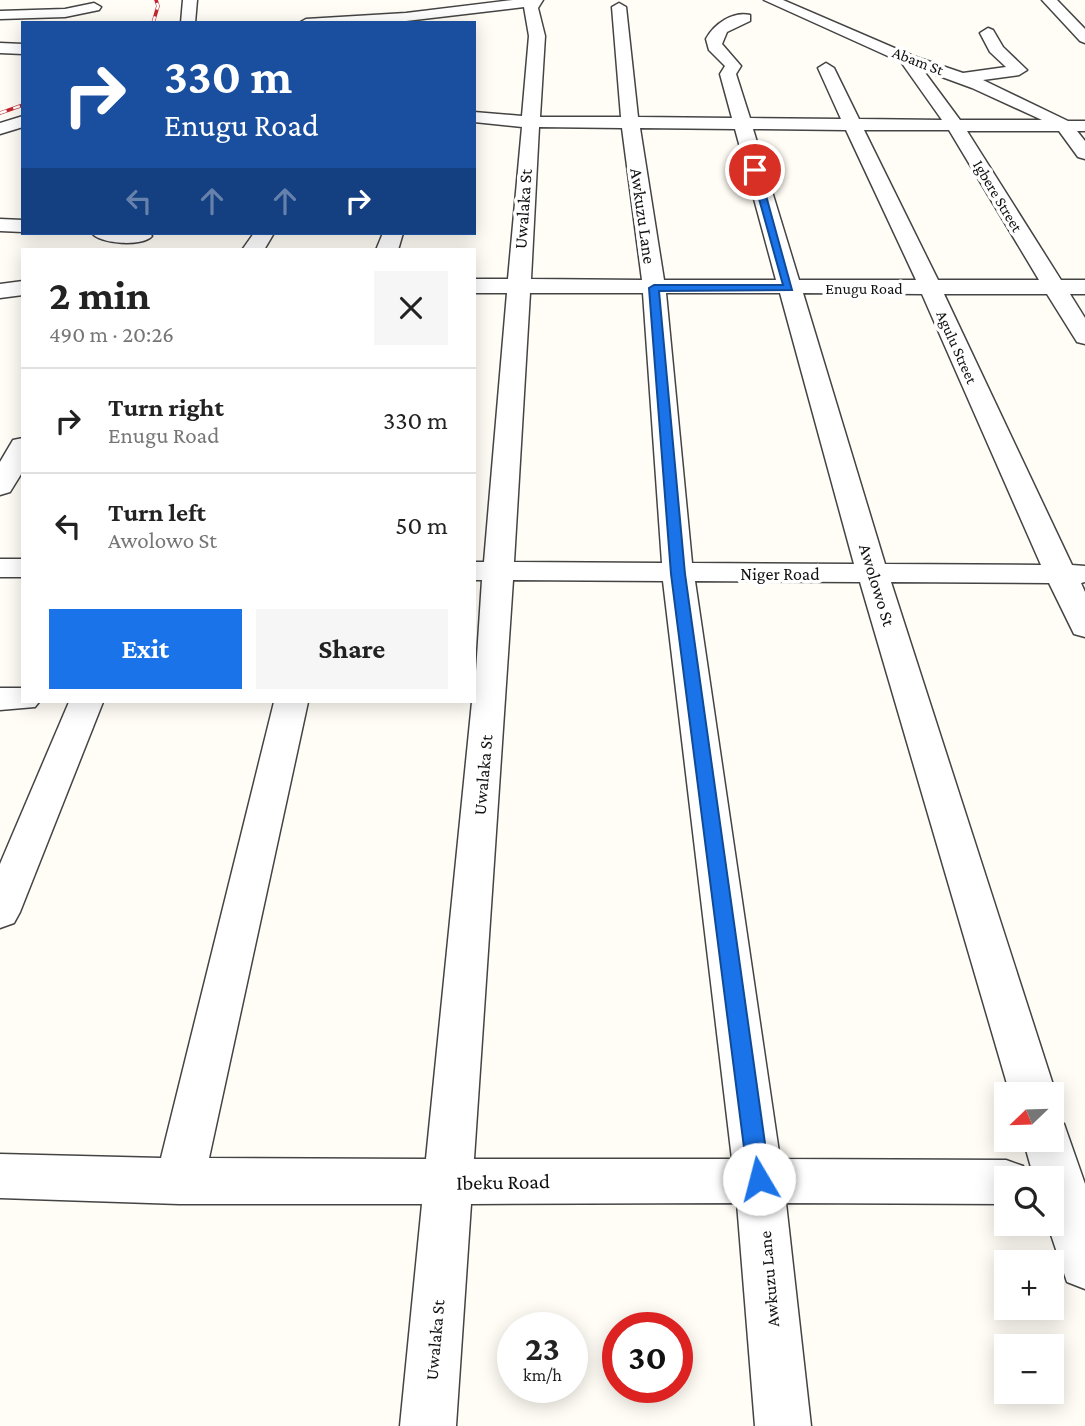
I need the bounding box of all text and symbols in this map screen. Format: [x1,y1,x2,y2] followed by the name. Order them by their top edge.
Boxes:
[890,44,947,79] street label: Abam St
[49,49,140,140] icon: right
[164,49,292,104] text: 330 m
[164,107,319,143] text: Enugu Road
[725,140,785,200] pin
[736,151,774,189] icon: arrive
[969,157,1026,236] street label: Igbere Street
[510,167,536,250] street label: Uwalaka St
[626,167,660,265] street label: Awkuzu Lane
[120,182,158,220] icon: left
[193,182,231,220] icon: ahead
[266,182,304,220] icon: ahead
[339,182,377,220] icon: right
[49,271,150,318] text: 2 min
[374,271,448,345] button: close
[825,280,903,298] street label: Enugu Road
[932,308,981,387] street label: Agulu Street
[49,321,174,347] text: 490 m · 20:26
[108,393,224,422] text: Turn right
[49,402,87,440] icon: right
[383,406,448,435] text: 330 m
[108,422,219,448] text: Enugu Road
[108,498,206,527] text: Turn left
[49,507,87,545] icon: left
[395,511,448,540] text: 50 m
[108,527,217,553] text: Awolowo St
[855,541,899,630] street label: Awolowo St
[740,564,820,584] street label: Niger Road
[49,609,242,689] button: Exit
[256,609,448,689] button: Share
[470,733,497,816] street label: Uwalaka St
[994,1082,1064,1152] north arrow
[994,1082,1064,1404] map controls
[722,1142,796,1216] position arrow
[994,1166,1064,1236] button: search
[456,1169,550,1195] street label: Ibeku Road
[755,1230,783,1328] street label: Awkuzu Lane
[994,1250,1064,1320] button: +
[422,1298,449,1381] street label: Uwalaka St
[602,1312,693,1403] speed limit sign: 30
[525,1329,560,1368] text: 23
[994,1334,1064,1404] button: −
[523,1365,562,1385] text: km/h

